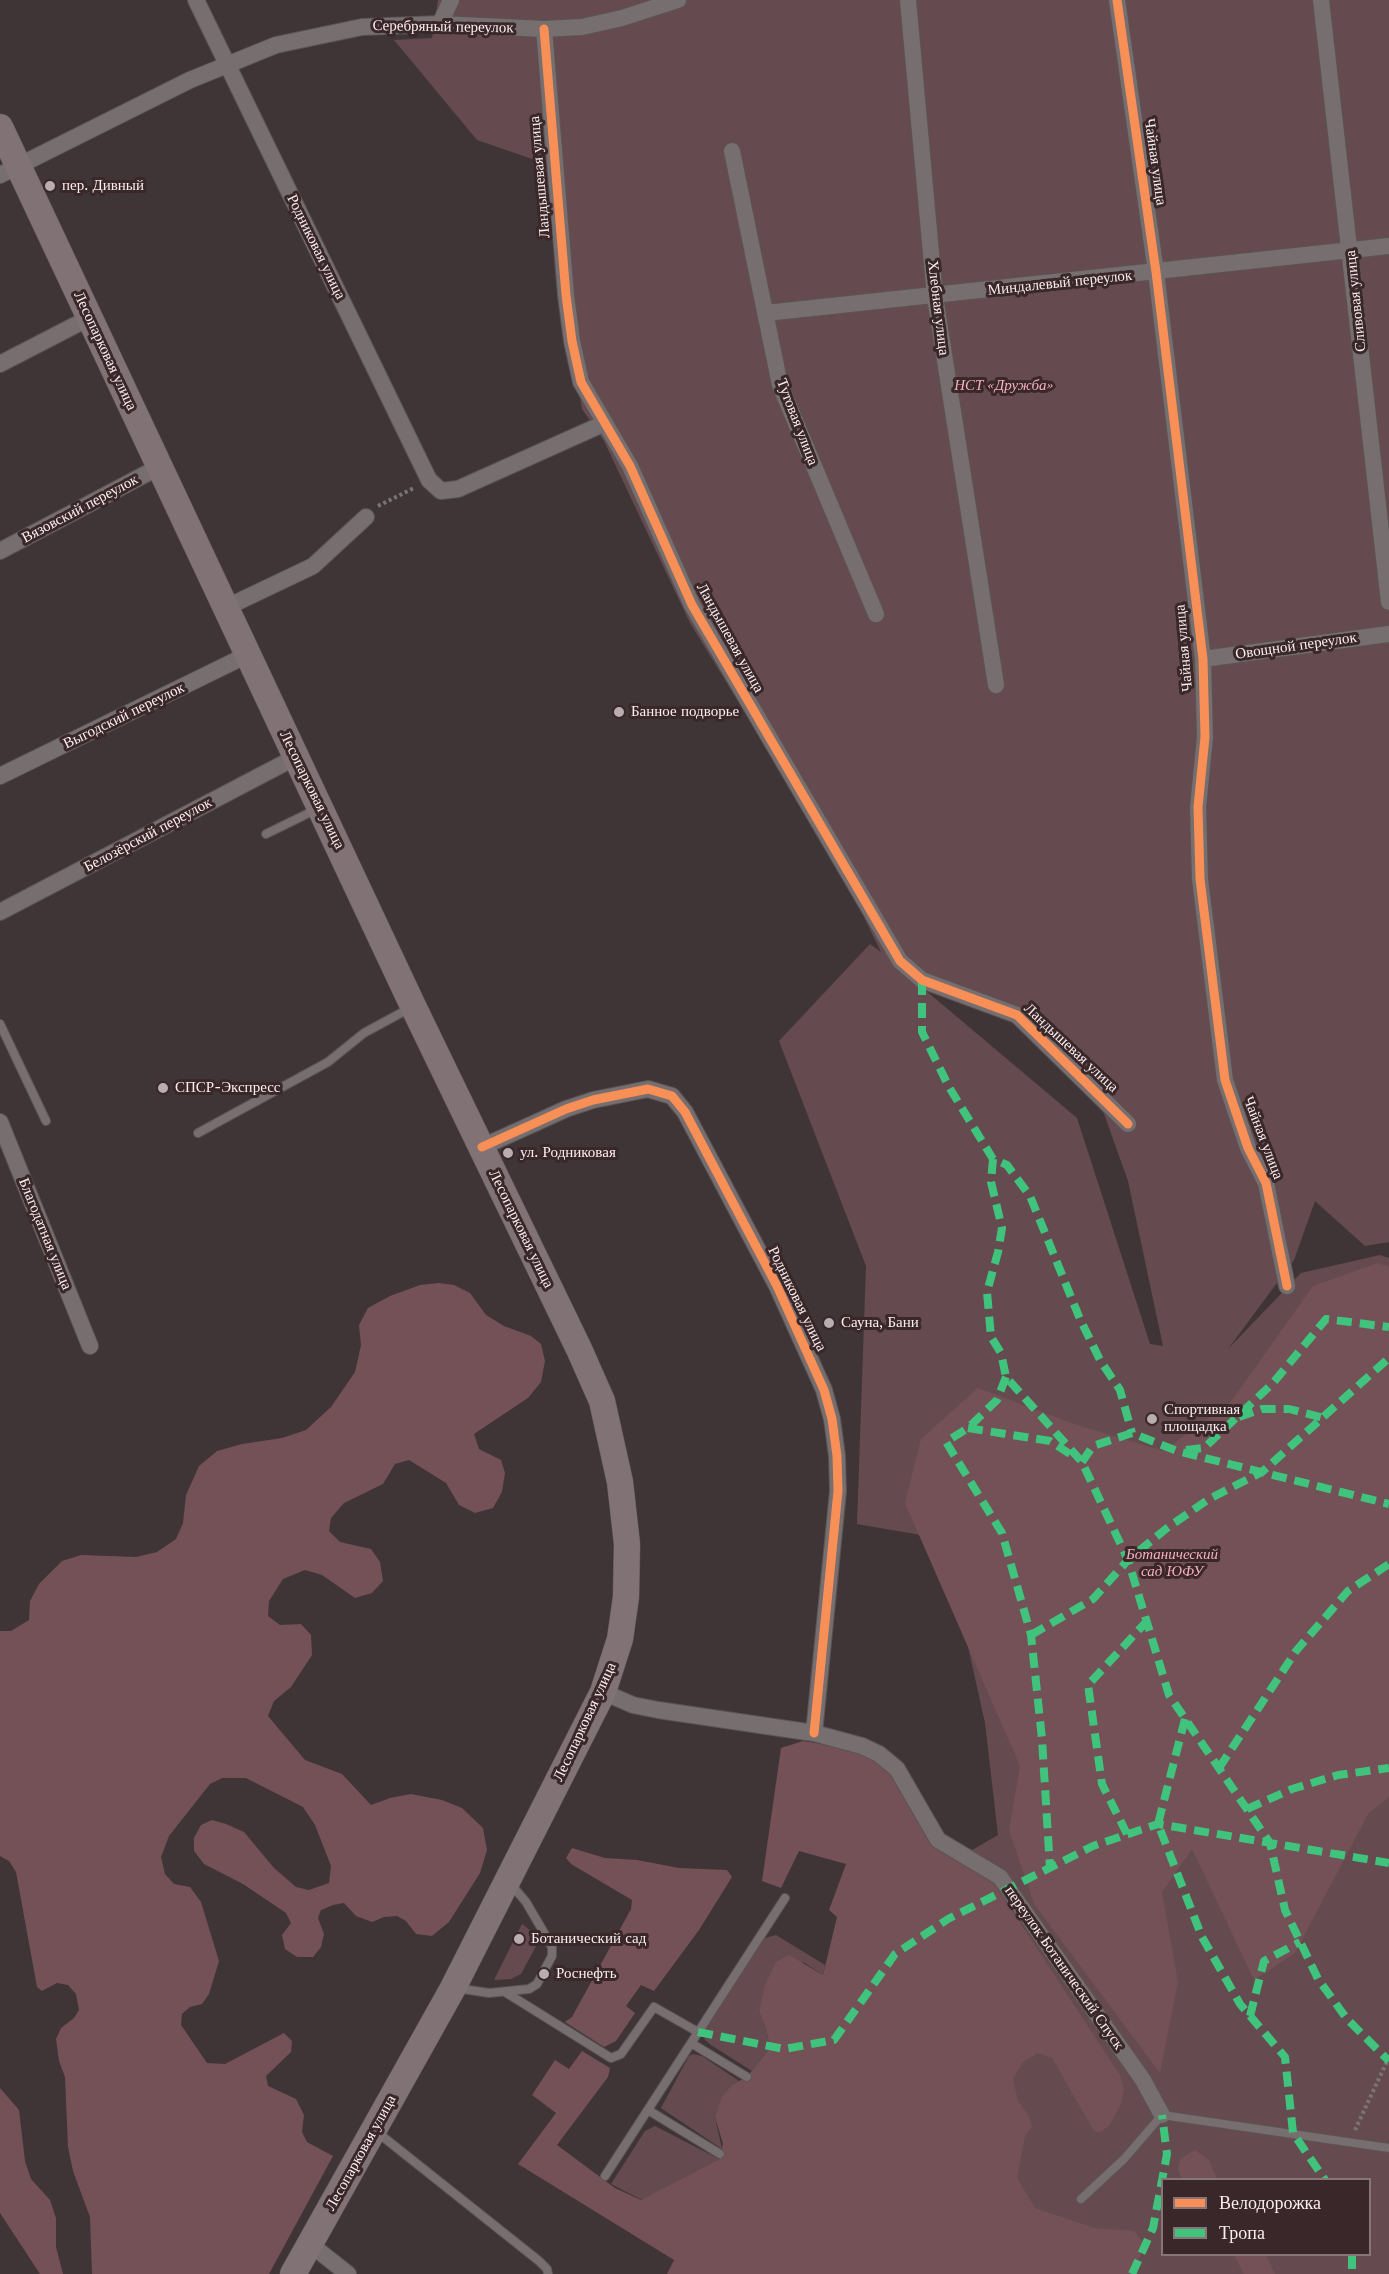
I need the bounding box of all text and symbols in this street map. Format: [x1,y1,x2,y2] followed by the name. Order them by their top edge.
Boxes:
[372,17,514,37] street label: Серебряный переулок
[526,115,554,239] street label: Ландышевая улица
[1140,117,1170,207] street label: Чайная улица
[62,177,144,195] place label: пер. Дивный
[43,179,57,193] marker: пер. Дивный
[283,192,349,302] street label: Родниковая улица
[1342,249,1370,353] street label: Сливовая улица
[923,259,953,357] street label: Хлебная улица
[987,266,1133,300] street label: Миндалевый переулок
[70,289,140,413] street label: Лесопарковая улица
[772,376,822,468] street label: Тутовая улица
[954,377,1054,395] park label: НСТ «Дружба»
[19,471,141,547] street label: Вязовский переулок
[692,580,768,696] street label: Ландышевая улица
[1171,604,1197,692] street label: Чайная улица
[1234,629,1358,663] street label: Овощной переулок
[61,679,187,753] street label: Выгодский переулок
[631,703,739,721] place label: Банное подворье
[612,705,626,719] marker: Банное подворье
[276,728,348,852] street label: Лесопарковая улица
[81,794,215,876] street label: Белозёрский переулок
[1020,1000,1122,1096] street label: Ландышевая улица
[175,1079,280,1097] place label: СПСР-Экспресс
[156,1081,170,1095] marker: СПСР-Экспресс
[1239,1094,1287,1182] street label: Чайная улица
[520,1144,616,1162] place label: ул. Родниковая
[501,1146,515,1160] marker: ул. Родниковая
[485,1167,557,1291] street label: Лесопарковая улица
[14,1176,76,1292] street label: Благодатная улица
[764,1244,830,1354] street label: Родниковая улица
[841,1314,919,1332] place label: Сауна, Бани
[822,1316,836,1330] marker: Сауна, Бани
[1164,1401,1240,1436] place label: Спортивная площадка
[1145,1412,1159,1426] marker: Спортивная площадка
[1126,1546,1218,1581] park label: Ботанический сад ЮФУ
[550,1660,620,1784] street label: Лесопарковая улица
[1001,1883,1127,2053] street label: переулок Ботанический Спуск
[531,1930,646,1948] place label: Ботанический сад
[512,1932,526,1946] marker: Ботанический сад
[556,1965,616,1983] place label: Роснефть
[537,1967,551,1981] marker: Роснефть
[322,2092,400,2214] street label: Лесопарковая улица
[1161,2178,1371,2256] legend
[1219,2192,1321,2214] text: Велодорожка
[1219,2222,1265,2244] text: Тропа

